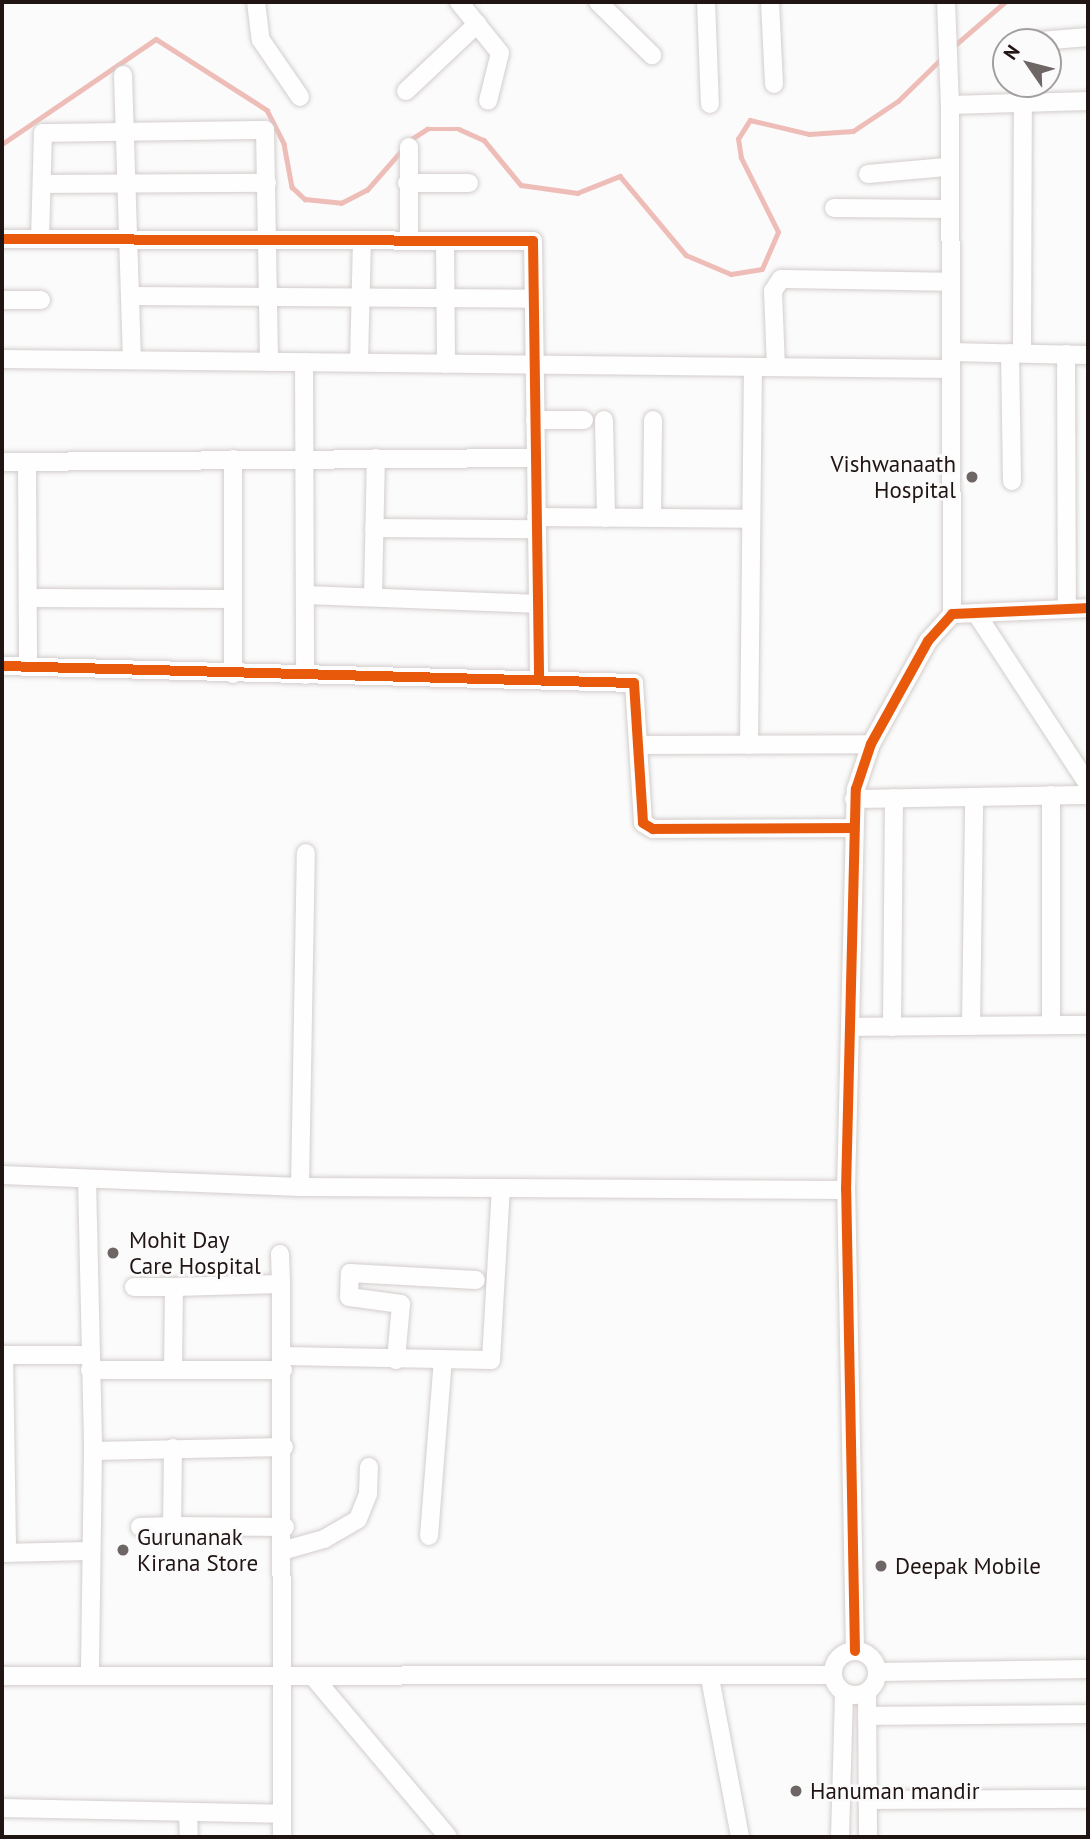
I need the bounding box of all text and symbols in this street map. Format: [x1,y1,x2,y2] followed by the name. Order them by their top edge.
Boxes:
[992,28,1062,98] north arrow
[998,40,1025,64] text: N
[830,450,956,504] place label: Vishwanaath Hospital
[962,467,982,487] marker: Vishwanaath Hospital
[129,1226,261,1280] place label: Mohit Day Care Hospital
[103,1243,123,1263] marker: Mohit Day Care Hospital
[137,1523,258,1577] place label: Gurunanak Kirana Store
[115,1542,131,1558] marker: Gurunanak Kirana Store
[895,1552,1042,1580] place label: Deepak Mobile
[873,1558,889,1574] marker: Deepak Mobile
[810,1777,980,1805] place label: Hanuman mandir
[788,1783,804,1799] marker: Hanuman mandir

